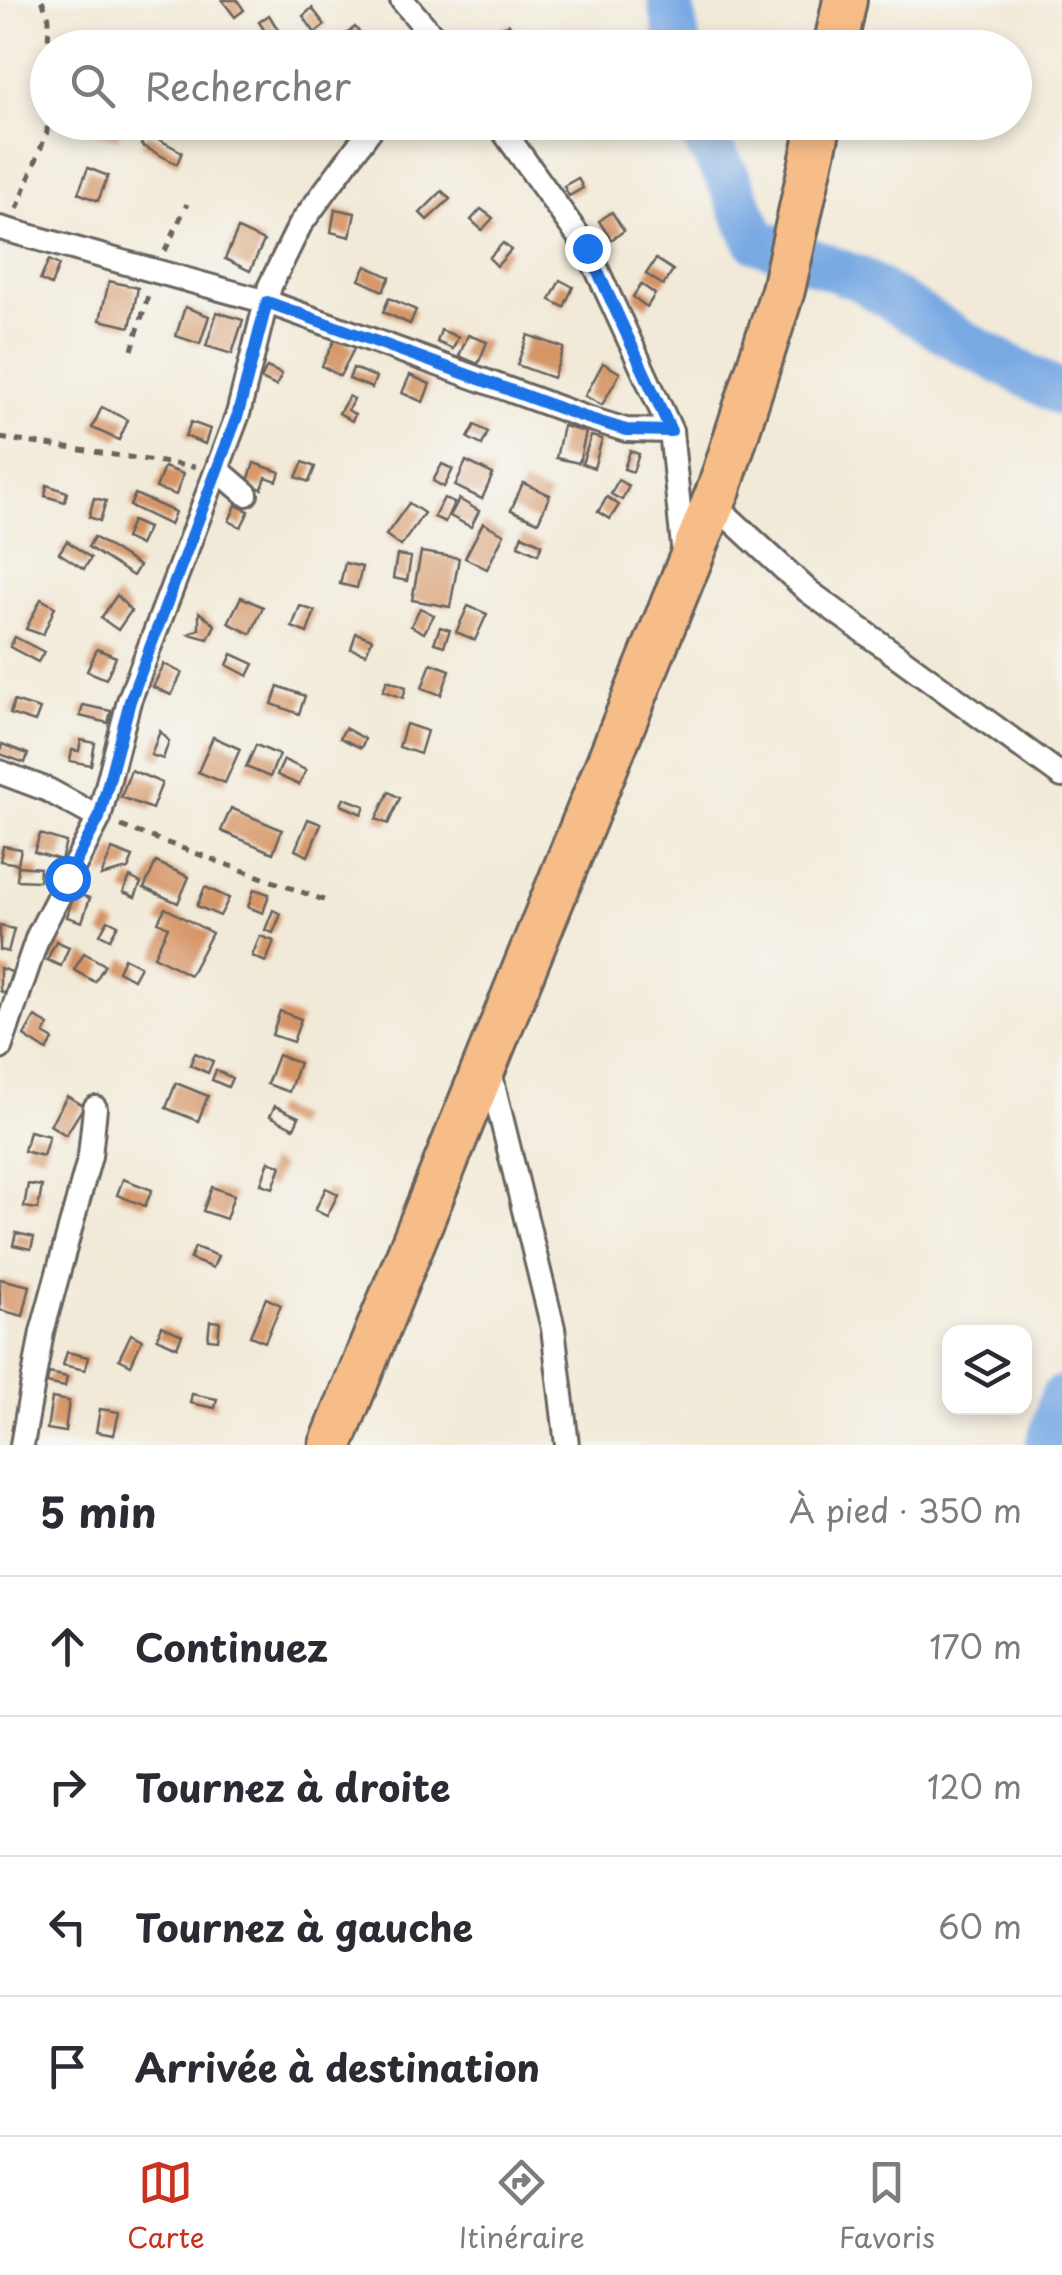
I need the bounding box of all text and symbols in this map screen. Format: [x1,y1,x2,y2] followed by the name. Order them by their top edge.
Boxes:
[30,30,1032,140] search box
[145,57,351,114] text: Rechercher
[65,58,120,113] icon: search
[565,226,611,272] route end
[45,856,91,902] route start
[942,1325,1032,1415] map controls
[942,1325,1032,1415] button: layers
[40,1479,157,1542] text: 5 min
[789,1486,1022,1534] text: À pied · 350 m
[135,1618,328,1675] text: Continuez
[40,1619,95,1674] icon: ahead
[929,1622,1022,1670] text: 170 m
[135,1758,451,1815] text: Tournez à droite
[40,1759,95,1814] icon: right
[927,1762,1022,1810] text: 120 m
[135,1898,473,1955] text: Tournez à gauche
[40,1899,95,1954] icon: left
[938,1902,1022,1950] text: 60 m
[135,2038,540,2095] text: Arrivée à destination
[40,2039,95,2094] icon: arrive
[127,2155,205,2258] tab: Carte
[459,2155,585,2258] tab: Itinéraire
[839,2155,935,2258] tab: Favoris

